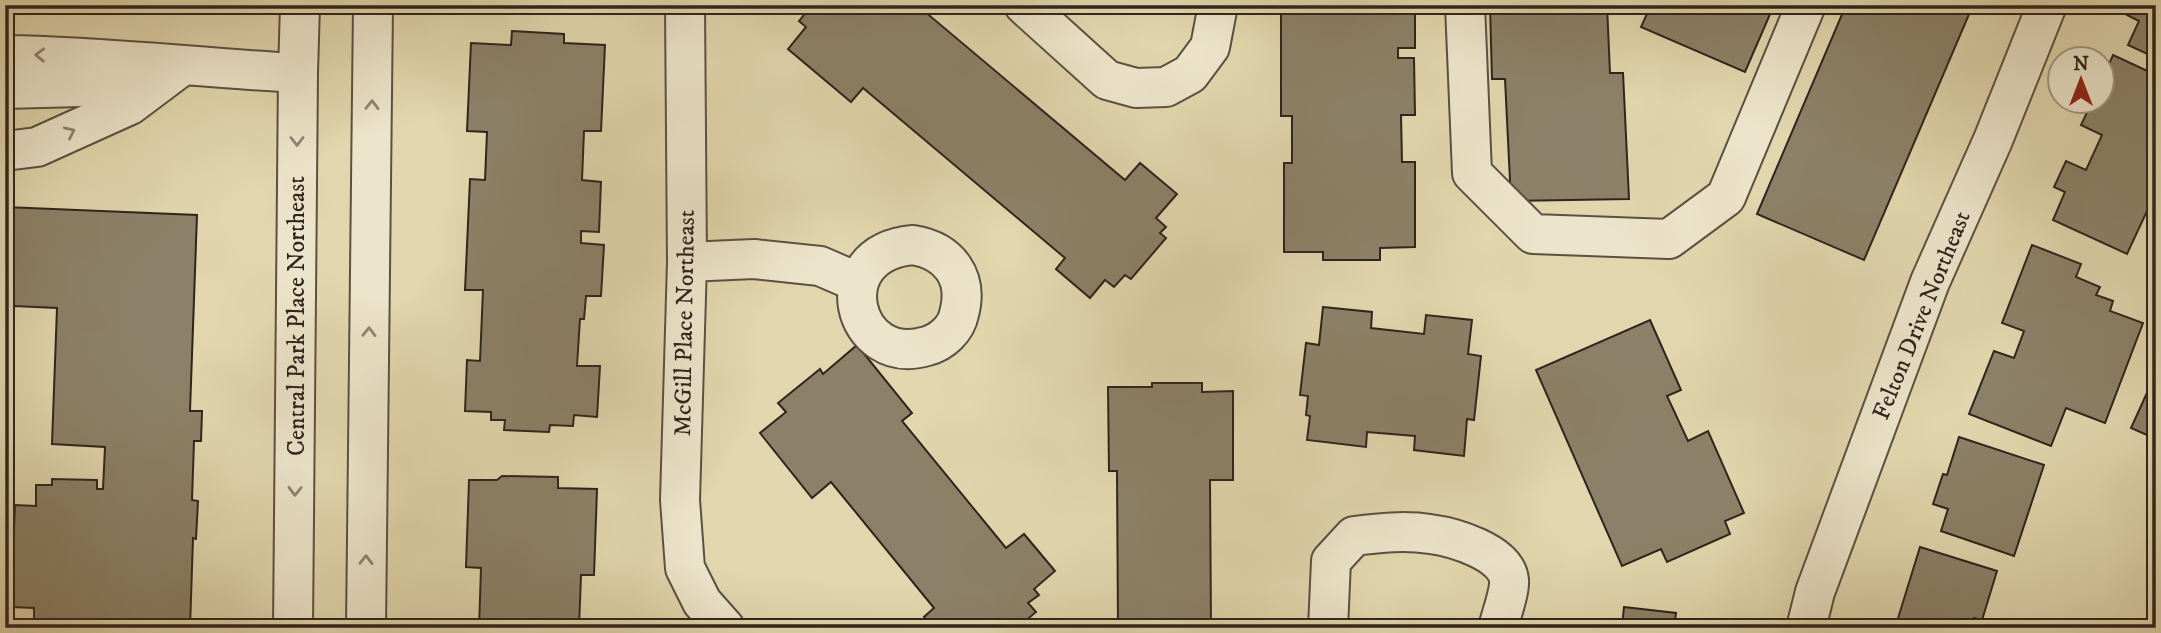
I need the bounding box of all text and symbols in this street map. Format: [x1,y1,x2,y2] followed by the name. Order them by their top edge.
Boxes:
[2046,46,2116,116] north arrow
[35,47,45,63] one-way arrow
[2073,53,2089,76] text: N
[364,99,380,109] one-way arrow
[63,126,75,140] one-way arrow
[289,136,305,147] one-way arrow
[282,176,312,456] street label: Central Park Place Northeast
[1866,206,1978,424] street label: Felton Drive Northeast
[668,209,702,437] street label: McGill Place Northeast
[361,326,377,337] one-way arrow
[287,486,303,497] one-way arrow
[359,554,374,565] one-way arrow

